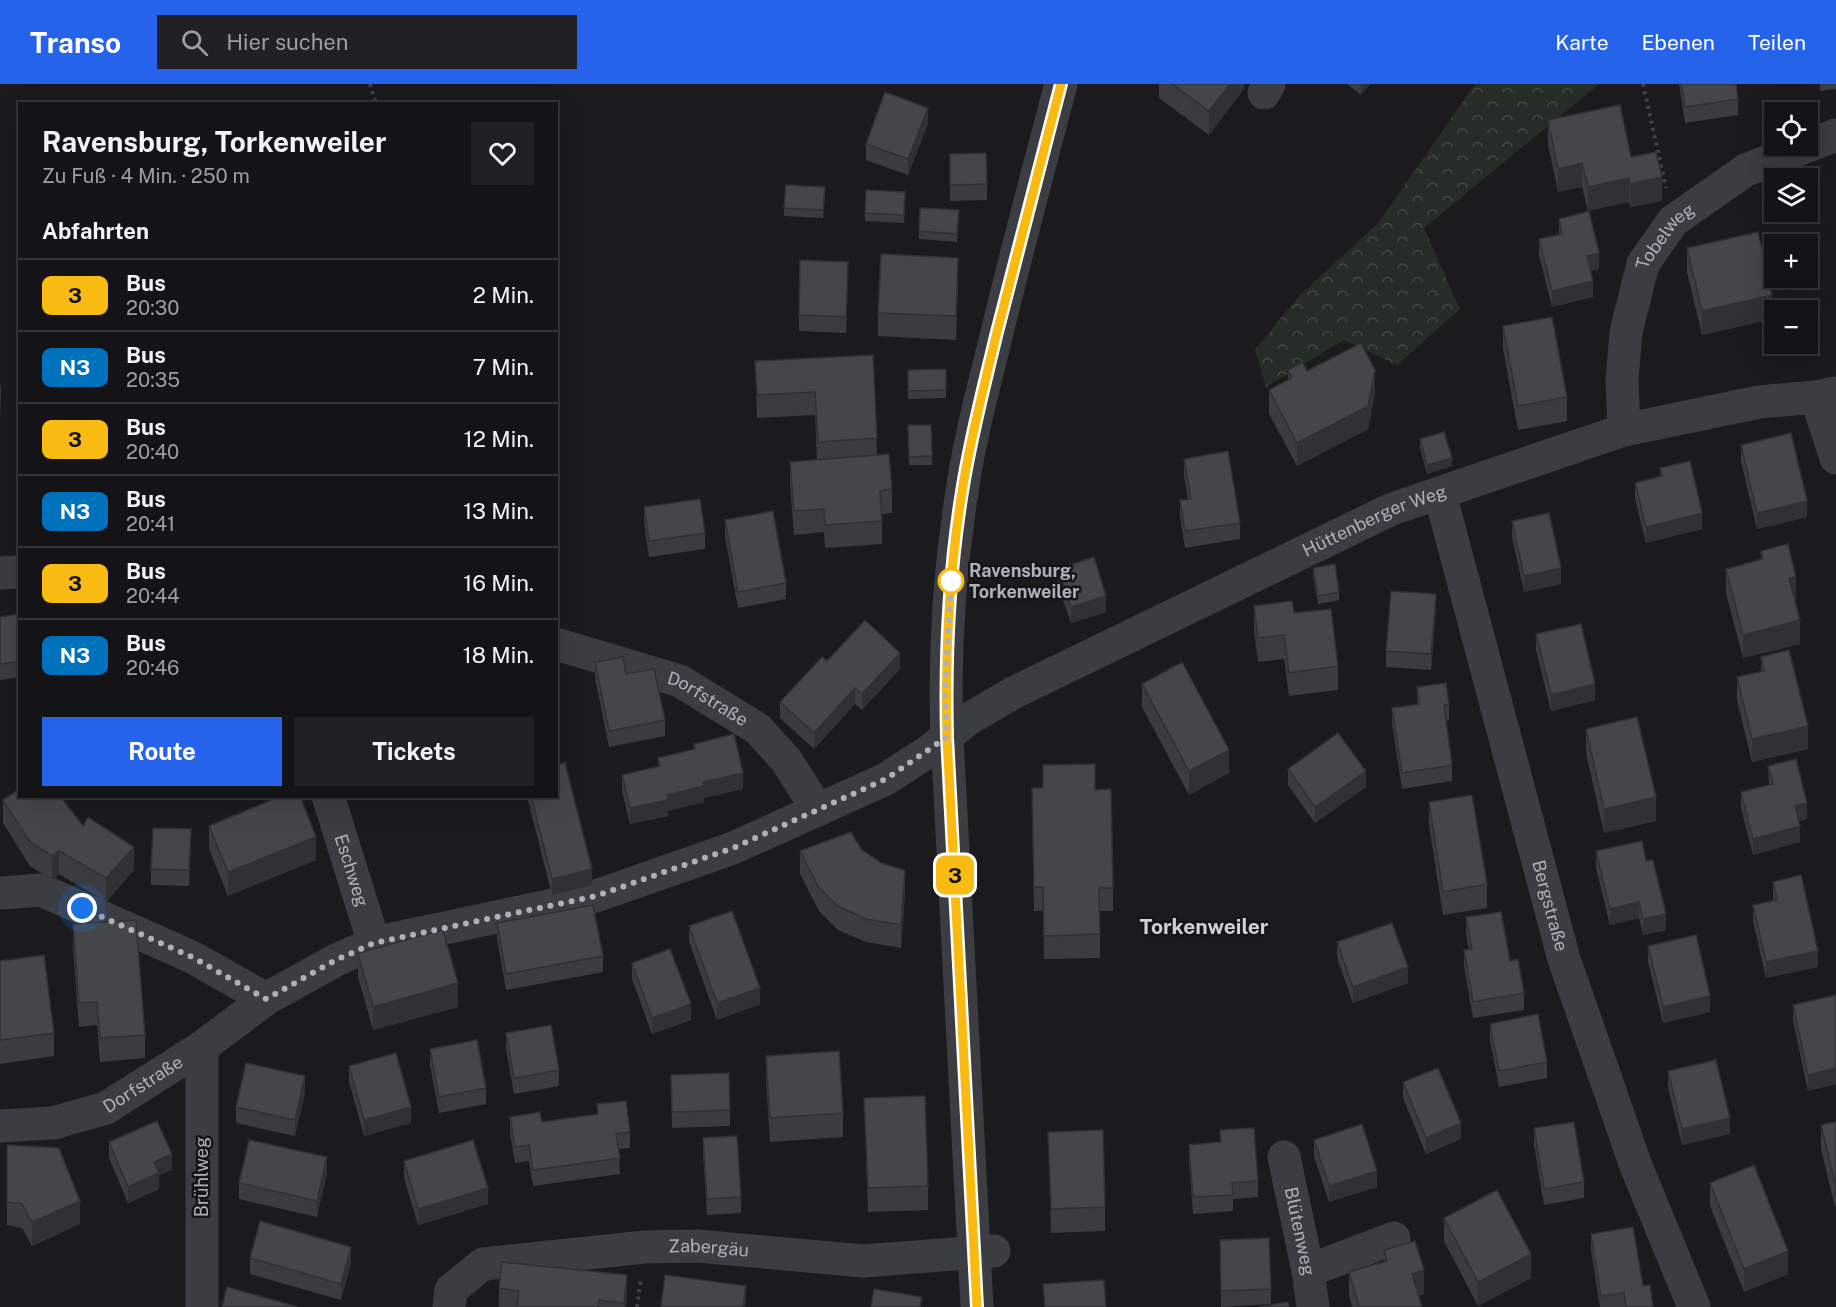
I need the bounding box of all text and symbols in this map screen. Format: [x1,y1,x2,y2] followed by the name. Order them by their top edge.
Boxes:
[157,15,577,69] search box
[30,26,121,59] text: Transo
[178,26,211,59] icon: search
[226,29,349,55] text: Hier suchen
[1555,30,1609,55] text: Karte
[1642,30,1715,55] text: Ebenen
[1748,30,1806,55] text: Teilen
[1764,102,1818,354] map controls
[1764,102,1818,156] button: locate
[471,122,534,185] button: heart
[42,125,387,158] text: Ravensburg, Torkenweiler
[42,164,250,188] text: Zu Fuß · 4 Min. · 250 m
[1764,168,1818,222] button: layers
[1631,198,1698,271] street label: Tobelweg
[42,218,149,244] text: Abfahrten
[1764,234,1818,288] button: +
[126,270,166,296] text: Bus
[473,282,534,308] text: 2 Min.
[68,283,82,308] text: 3
[126,296,179,320] text: 20:30
[1764,300,1818,354] button: −
[126,342,166,368] text: Bus
[473,354,534,380] text: 7 Min.
[60,355,90,380] text: N3
[126,368,180,392] text: 20:35
[126,414,166,440] text: Bus
[464,426,534,452] text: 12 Min.
[68,427,82,452] text: 3
[126,440,179,464] text: 20:40
[1299,480,1449,561] street label: Hüttenberger Weg
[126,486,166,512] text: Bus
[463,498,534,524] text: 13 Min.
[60,499,90,524] text: N3
[126,512,175,536] text: 20:41
[126,558,166,584] text: Bus
[969,560,1080,602] place label: Ravensburg, Torkenweiler
[938,568,964,594] marker: Ravensburg, Torkenweiler
[463,570,534,596] text: 16 Min.
[68,571,82,596] text: 3
[126,584,180,608] text: 20:44
[126,630,166,656] text: Bus
[463,642,534,668] text: 18 Min.
[60,643,90,668] text: N3
[126,656,180,680] text: 20:46
[665,667,752,730] street label: Dorfstraße
[42,717,282,786] button: Route
[294,717,534,786] button: Tickets
[331,831,373,909] street label: Eschweg
[936,856,974,894] line badge: 3
[1528,858,1572,953] street label: Bergstraße
[948,863,962,888] text: 3
[67,893,97,923] your location
[1140,914,1269,939] district label: Torkenweiler
[99,1051,186,1117] street label: Dorfstraße
[191,1137,212,1217] street label: Brühlweg
[1281,1185,1320,1277] street label: Blütenweg
[668,1235,750,1261] street label: Zabergäu

